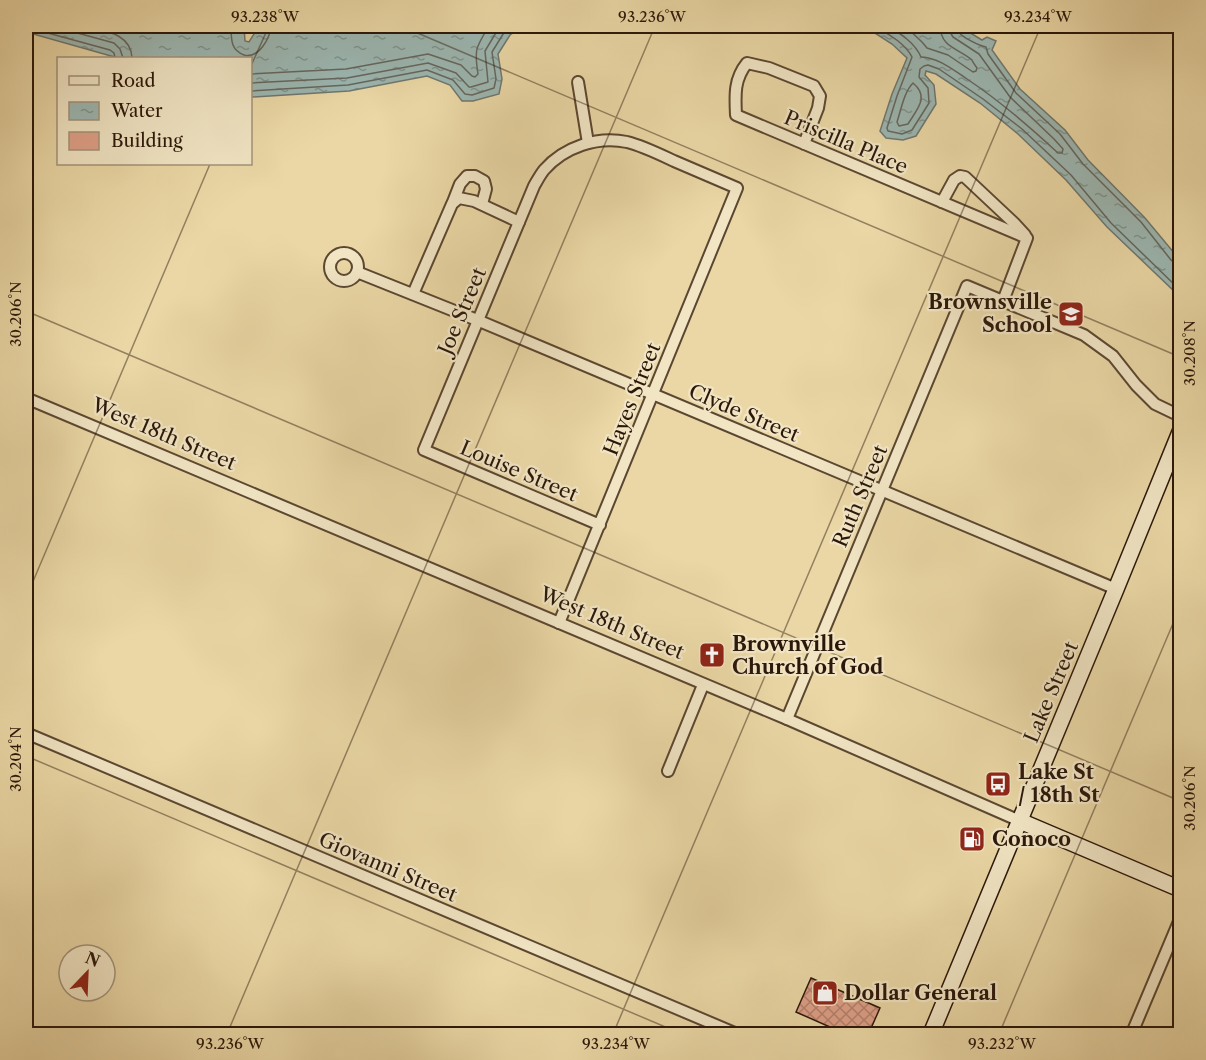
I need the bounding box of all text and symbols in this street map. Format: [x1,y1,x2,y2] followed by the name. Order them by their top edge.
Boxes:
[231,7,300,26] text: 93.238°W
[618,7,686,26] text: 93.236°W
[1004,7,1072,26] text: 93.234°W
[57,57,252,165] legend
[111,70,156,92] text: Road
[110,100,163,122] text: Water
[781,105,911,179] street label: Priscilla Place
[111,130,183,152] text: Building
[432,264,491,361] street label: Joe Street
[6,281,25,347] text: 30.206°N
[928,290,1052,337] place label: Brownsville School
[1056,299,1086,329] school or university icon: Brownsville School
[1180,320,1199,386] text: 30.208°N
[598,339,666,459] street label: Hayes Street
[685,379,803,447] street label: Clyde Street
[87,392,240,475] street label: West 18th Street
[456,435,582,507] street label: Louise Street
[828,441,892,551] street label: Ruth Street
[535,581,688,664] street label: West 18th Street
[732,632,884,679] place label: Brownville Church of God
[1019,638,1083,746] street label: Lake Street
[697,640,727,670] church icon: Brownville Church of God
[6,726,25,792] text: 30.204°N
[1018,760,1099,807] place label: Lake St / 18th St
[1180,765,1199,831] text: 30.206°N
[983,769,1013,799] bus stop icon: Lake St / 18th St
[957,824,987,854] fuel station icon: Conoco
[315,827,461,907] street label: Giovanni Street
[992,827,1071,851] place label: Conoco
[57,943,117,1003] north arrow
[83,947,103,971] text: N
[810,978,840,1008] shop icon: Dollar General
[844,981,997,1005] place label: Dollar General
[196,1034,264,1053] text: 93.236°W
[582,1034,650,1053] text: 93.234°W
[968,1034,1037,1053] text: 93.232°W

